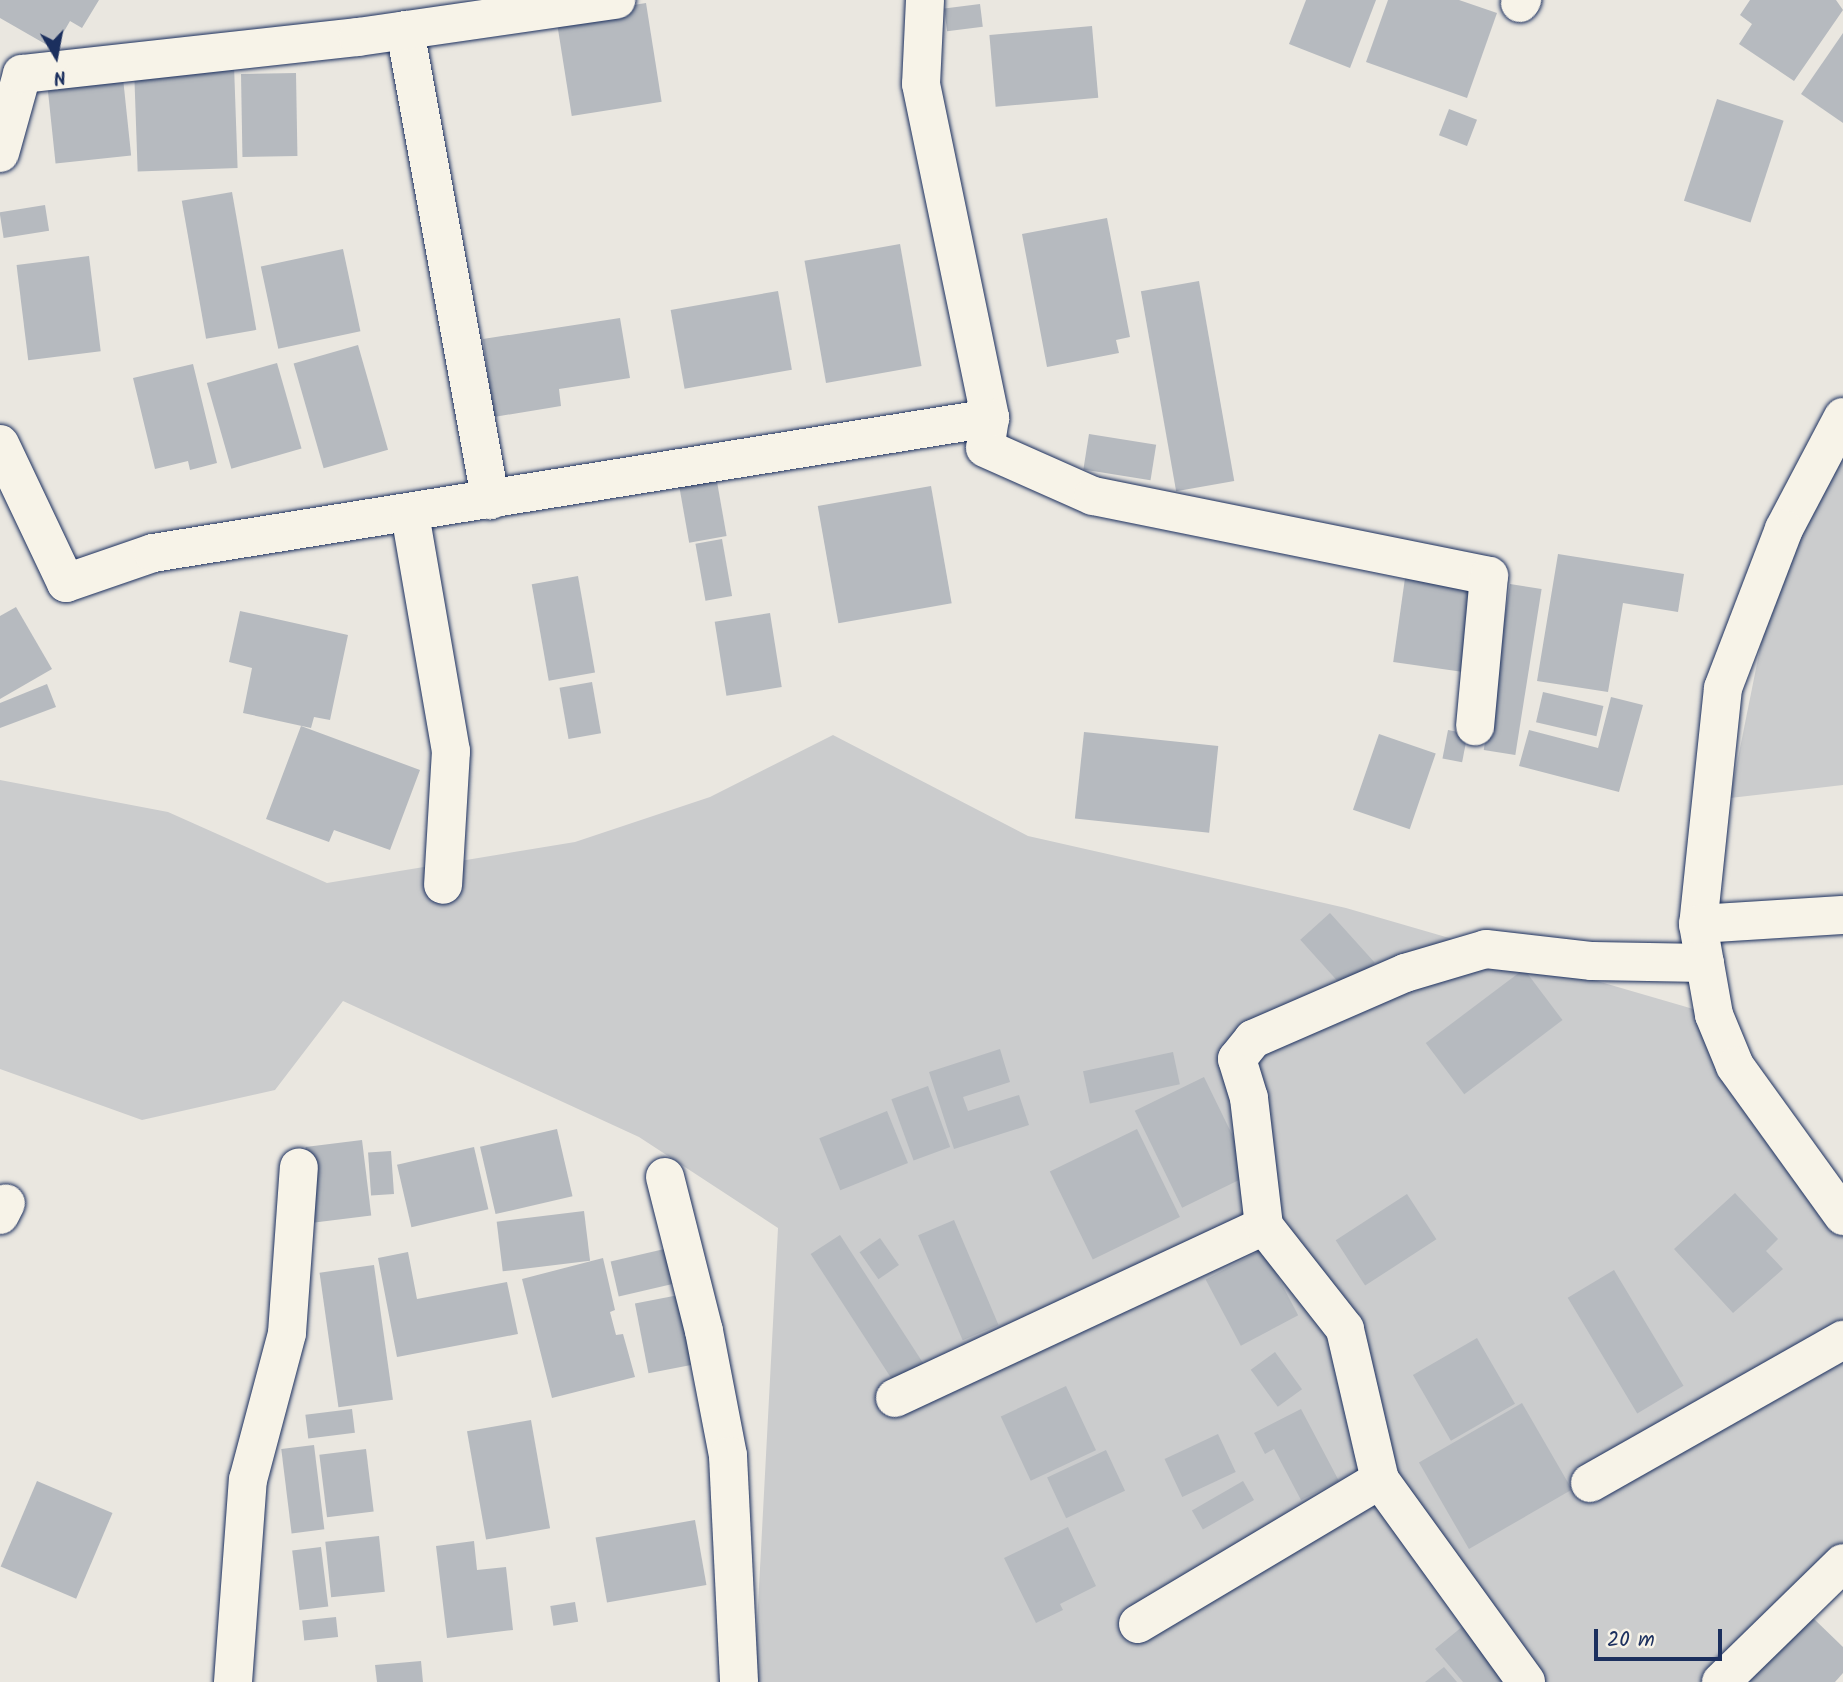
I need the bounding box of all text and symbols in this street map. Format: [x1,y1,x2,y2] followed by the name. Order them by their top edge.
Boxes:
[21,21,91,91] north arrow
[51,61,68,92] text: N
[1598,1616,1726,1660] scale bar
[1607,1624,1655,1657] text: 20 m

